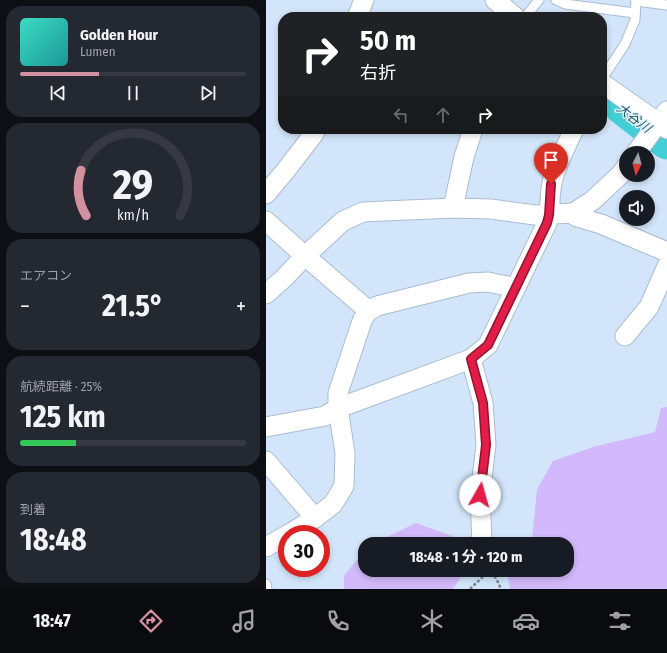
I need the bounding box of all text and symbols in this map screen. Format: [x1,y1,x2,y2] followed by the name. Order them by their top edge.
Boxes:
[360,24,416,57] text: 50 m
[80,26,158,44] text: Golden Hour
[294,28,346,80] icon: right
[80,44,116,59] text: Lumen
[360,62,396,84] text: 右折
[47,82,69,104] icon: previous
[122,82,144,104] icon: pause
[197,82,219,104] icon: next
[614,100,656,137] water label: 大谷川
[390,104,412,126] icon: left
[432,104,454,126] icon: ahead
[474,104,496,126] icon: right
[534,143,568,184] pin
[619,146,655,182] north arrow
[619,146,655,226] map controls
[540,149,562,171] icon: arrive
[112,160,153,210] text: 29
[619,190,655,226] button: sound
[117,206,149,223] text: km/h
[20,268,72,283] text: エアコン
[102,288,164,324] text: 21.5°
[20,293,30,320] text: −
[236,293,246,320] text: +
[20,379,102,394] text: 航続距離 · 25%
[20,399,106,435] text: 125 km
[459,474,501,516] position arrow
[20,502,46,517] text: 到着
[20,522,87,558] text: 18:48
[278,525,330,577] speed limit sign: 30
[409,548,523,566] text: 18:48 · 1 分 · 120 m
[137,607,165,635] icon: directions
[230,607,258,635] icon: music
[324,607,352,635] icon: phone
[418,607,446,635] icon: climate
[512,607,540,635] icon: car
[606,607,634,635] icon: filters
[33,610,71,632] text: 18:47

